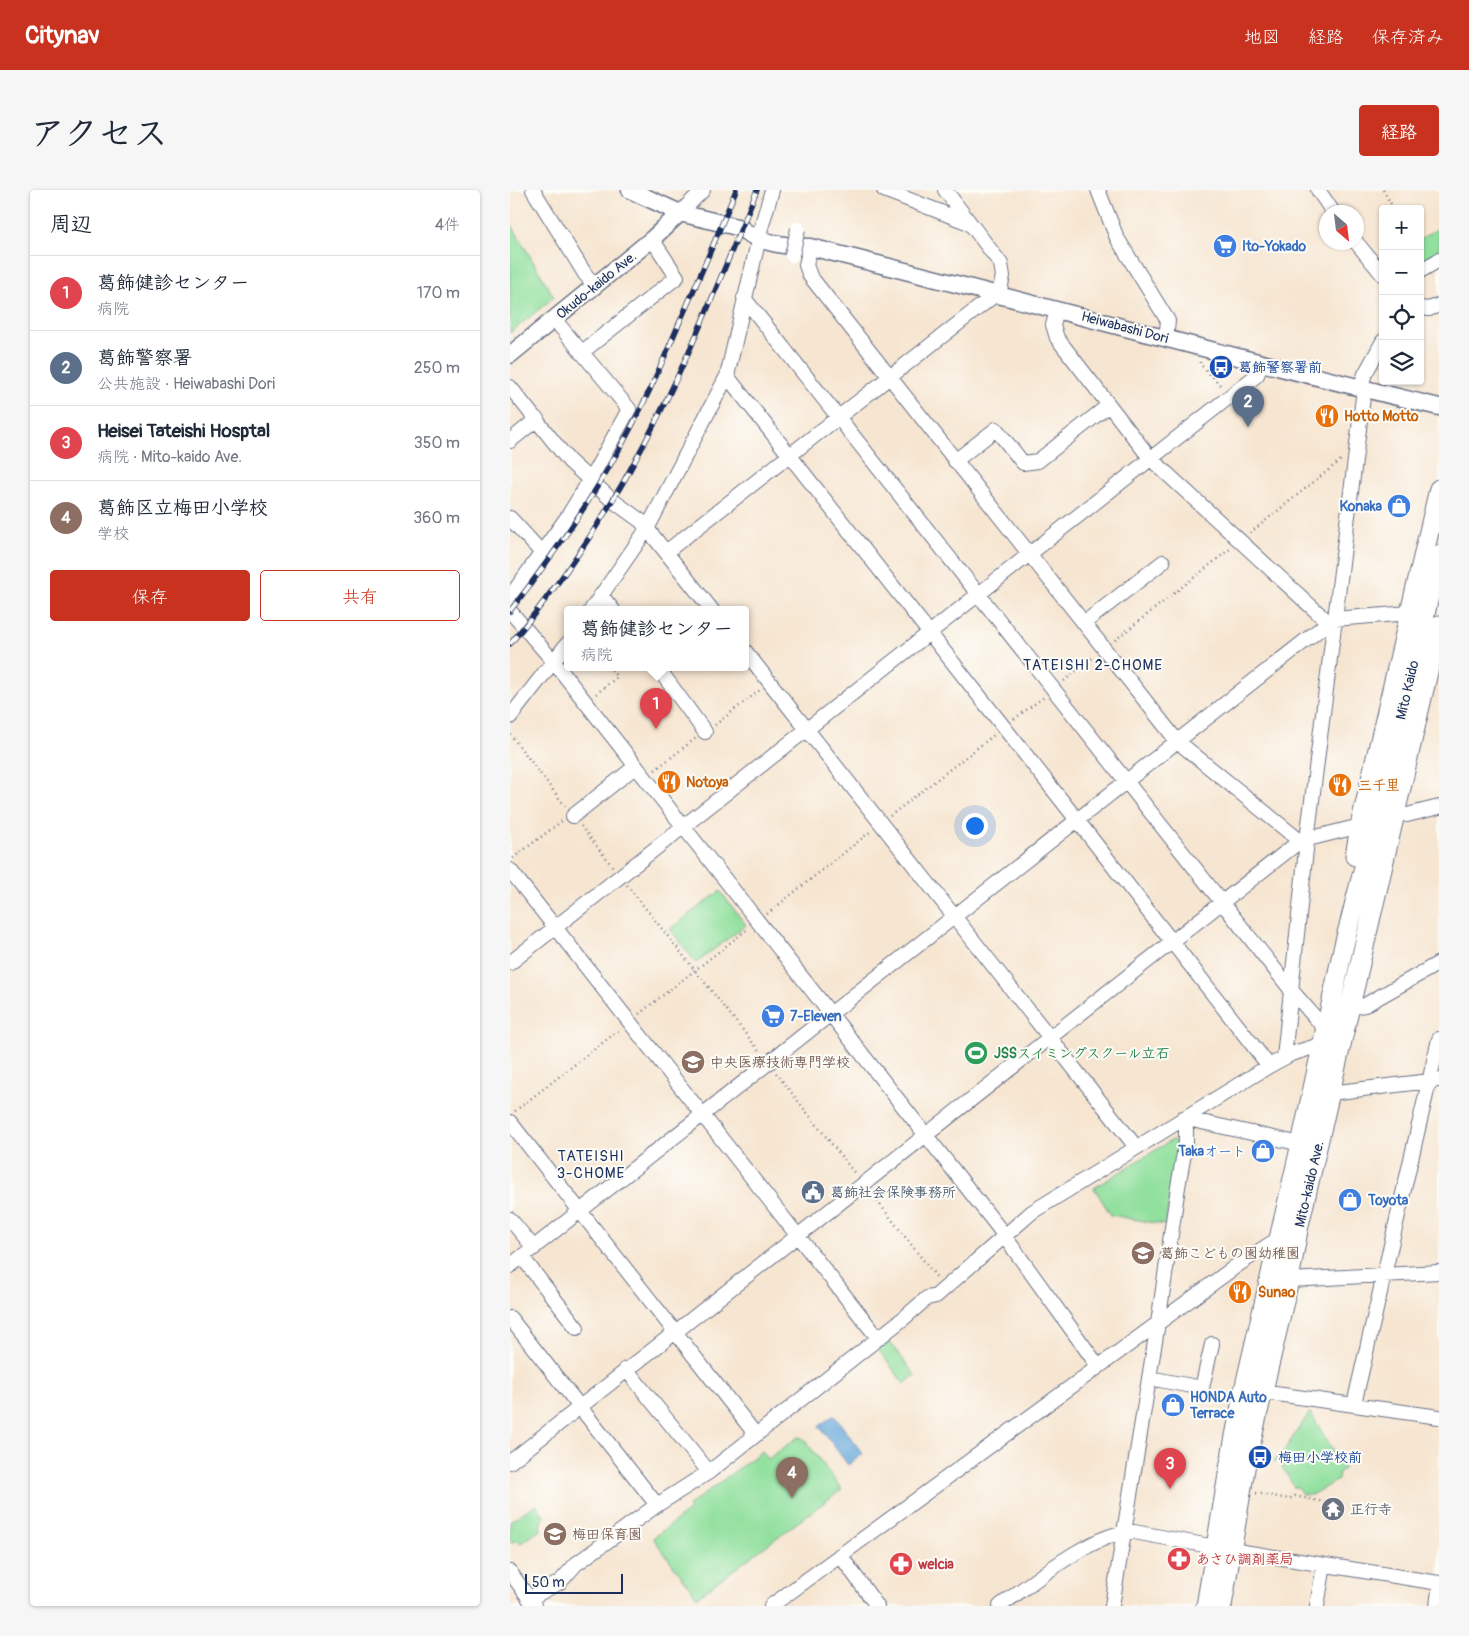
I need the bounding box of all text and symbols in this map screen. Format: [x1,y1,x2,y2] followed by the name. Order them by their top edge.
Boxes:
[25,21,100,50] text: Citynav
[1244,26,1280,49] text: 地図
[1308,26,1344,49] text: 経路
[1372,26,1444,49] text: 保存済み
[1359,105,1439,156] button: 経路
[30,112,168,156] text: アクセス
[1319,205,1364,250] north arrow
[1379,205,1424,385] map controls
[1379,205,1424,250] button: +
[50,211,92,238] text: 周辺
[435,215,460,235] text: 4件
[1212,233,1238,259] supermarket icon: Ito-Yokado
[1242,238,1306,255] place label: Ito-Yokado
[553,248,640,323] street label: Okudo-kaido Ave.
[1379,250,1424,295] button: −
[97,271,249,295] text: 葛飾健診センター
[63,283,69,303] text: 1
[417,283,460,303] text: 170 m
[1379,295,1424,340] button: locate
[97,299,129,319] text: 病院
[1080,308,1171,347] street label: Heiwabashi Dori
[1379,340,1424,385] button: layers
[97,346,192,370] text: 葛飾警察署
[1208,354,1234,380] bus stop icon: 葛飾警察署前
[62,358,70,378] text: 2
[414,358,460,378] text: 250 m
[1238,359,1322,376] place label: 葛飾警察署前
[97,374,275,394] text: 公共施設 · Heiwabashi Dori
[1232,386,1264,427] pin: 2
[1314,403,1340,429] restaurant icon: Hotto Motto
[1344,408,1419,425] place label: Hotto Motto
[97,419,270,443] text: Heisei Tateishi Hosptal
[62,433,70,453] text: 3
[414,433,460,453] text: 350 m
[97,447,242,467] text: 病院 · Mito-kaido Ave.
[1386,493,1412,519] shop icon: Konaka
[97,496,268,520] text: 葛飾区立梅田小学校
[1339,498,1382,515] place label: Konaka
[61,508,71,528] text: 4
[413,508,460,528] text: 360 m
[97,524,129,544] text: 学校
[50,570,250,621] button: 保存
[260,570,460,621] button: 共有
[564,606,749,671] popup
[580,617,733,641] text: 葛飾健診センター
[580,645,613,665] text: 病院
[1023,656,1163,675] district label: TATEISHI 2-CHOME
[1392,658,1423,721] street label: Mito Kaido
[640,688,672,729] pin: 1
[656,769,682,795] restaurant icon: Notoya
[1327,772,1353,798] restaurant icon: 三千里
[686,774,729,791] place label: Notoya
[1358,777,1400,794] place label: 三千里
[962,813,988,839] your location
[760,1003,786,1029] supermarket icon: 7-Eleven
[790,1008,842,1025] place label: 7-Eleven
[963,1040,989,1066] sports icon: JSSスイミングスクール立石
[994,1045,1170,1062] place label: JSSスイミングスクール立石
[680,1049,706,1075] school or university icon: 中央医療技術専門学校
[710,1054,850,1071] place label: 中央医療技術専門学校
[1250,1138,1276,1164] shop icon: Takaオート
[1291,1139,1328,1229] street label: Mito-kaido Ave.
[1177,1143,1246,1160] place label: Takaオート
[557,1147,625,1183] district label: TATEISHI 3-CHOME
[800,1179,826,1205] public building icon: 葛飾社会保険事務所
[830,1184,956,1201] place label: 葛飾社会保険事務所
[1337,1187,1363,1213] shop icon: Toyota
[1367,1192,1409,1209] place label: Toyota
[1130,1240,1156,1266] school or university icon: 葛飾こどもの園幼稚園
[1160,1245,1300,1262] place label: 葛飾こどもの園幼稚園
[1227,1279,1253,1305] restaurant icon: Sunao
[1258,1284,1296,1301] place label: Sunao
[1189,1389,1267,1422] place label: HONDA Auto Terrace
[1160,1392,1186,1418] shop icon: HONDA Auto Terrace
[1247,1444,1273,1470] bus stop icon: 梅田小学校前
[1154,1448,1186,1489] pin: 3
[1278,1449,1362,1466] place label: 梅田小学校前
[776,1457,808,1498] pin: 4
[1320,1496,1346,1522] temple icon: 正行寺
[1350,1501,1392,1518] place label: 正行寺
[542,1521,568,1547] school or university icon: 梅田保育園
[572,1526,642,1543] place label: 梅田保育園
[1166,1546,1192,1572] pharmacy icon: あさひ調剤薬局
[888,1551,914,1577] pharmacy icon: welcia
[1196,1551,1294,1568] place label: あさひ調剤薬局
[918,1556,954,1573] place label: welcia
[525,1571,622,1594] scale bar
[532,1574,565,1591] text: 50 m

